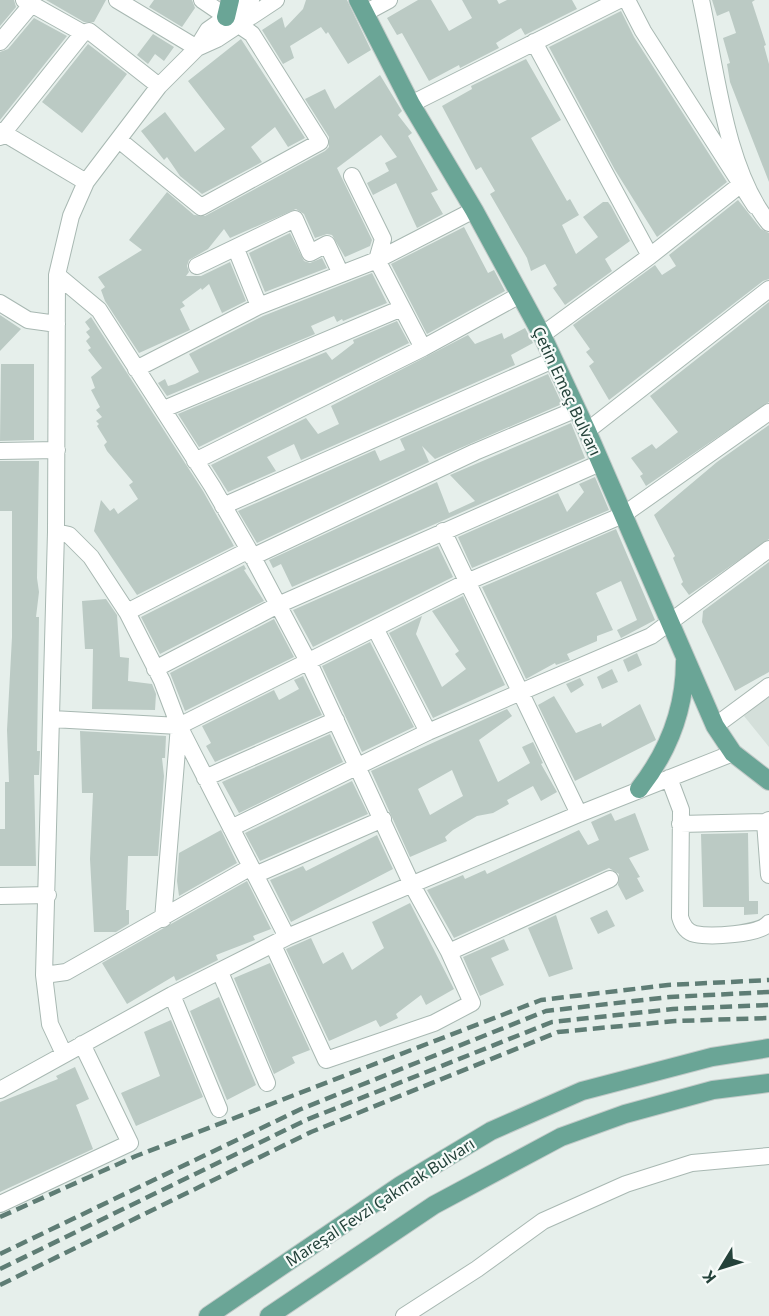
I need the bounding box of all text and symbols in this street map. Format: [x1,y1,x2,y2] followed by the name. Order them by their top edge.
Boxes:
[527,323,607,459] street label: Çetin Emeç Bulvarı
[281,1133,479,1271] street label: Mareşal Fevzi Çakmak Bulvarı
[691,1238,751,1298] north arrow
[697,1266,721,1288] text: K

